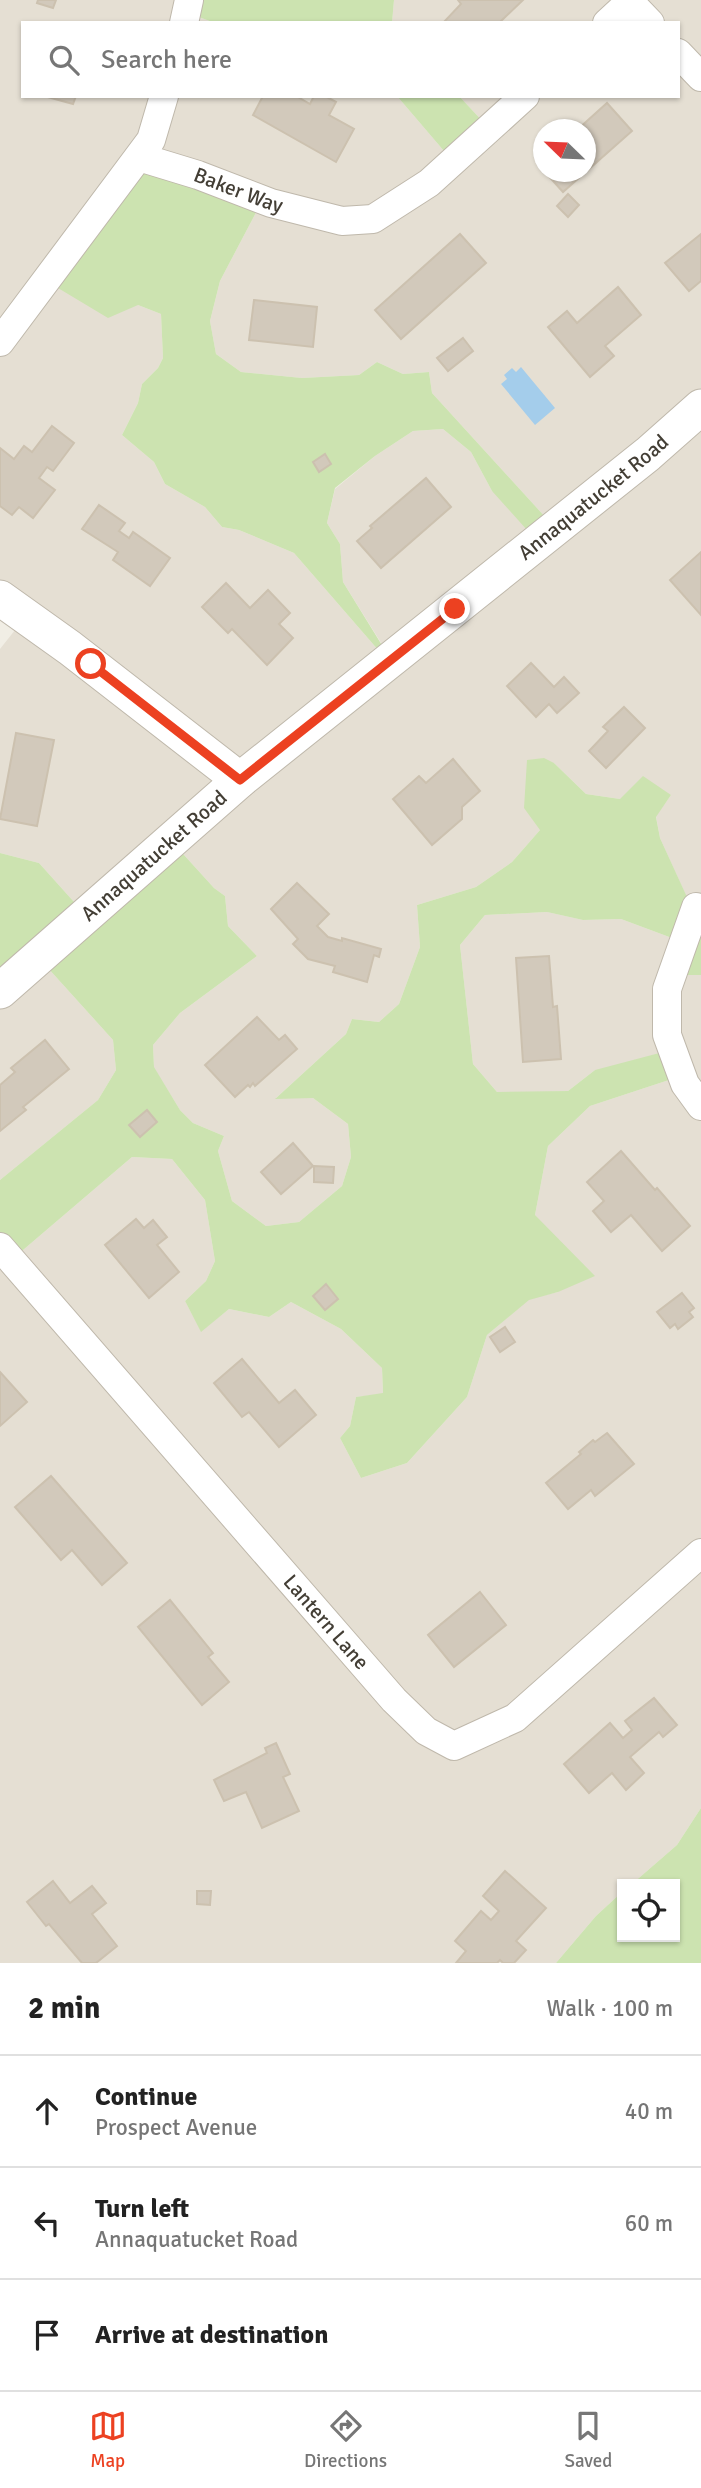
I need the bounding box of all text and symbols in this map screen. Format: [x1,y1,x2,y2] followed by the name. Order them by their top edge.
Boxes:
[21,21,680,98] search box
[45,41,83,79] icon: search
[101,44,232,76] text: Search here
[533,119,596,182] north arrow
[190,162,286,219] street label: Baker Way
[513,429,674,566] street label: Annaquatucket Road
[439,593,470,624] route end
[75,648,106,679] route start
[76,785,232,927] street label: Annaquatucket Road
[278,1569,375,1675] street label: Lantern Lane
[617,1879,680,1942] map controls
[617,1879,680,1942] button: locate
[28,1990,100,2027] text: 2 min
[547,1994,673,2023] text: Walk · 100 m
[95,2081,197,2113] text: Continue
[28,2092,66,2130] icon: ahead
[625,2097,673,2126] text: 40 m
[95,2113,257,2142] text: Prospect Avenue
[95,2193,189,2225] text: Turn left
[28,2204,66,2242] icon: left
[625,2209,673,2238] text: 60 m
[95,2225,298,2254] text: Annaquatucket Road
[28,2316,66,2354] icon: arrive
[95,2319,328,2351] text: Arrive at destination
[89,2407,127,2473] tab: Map
[304,2407,387,2473] tab: Directions
[564,2407,612,2473] tab: Saved

